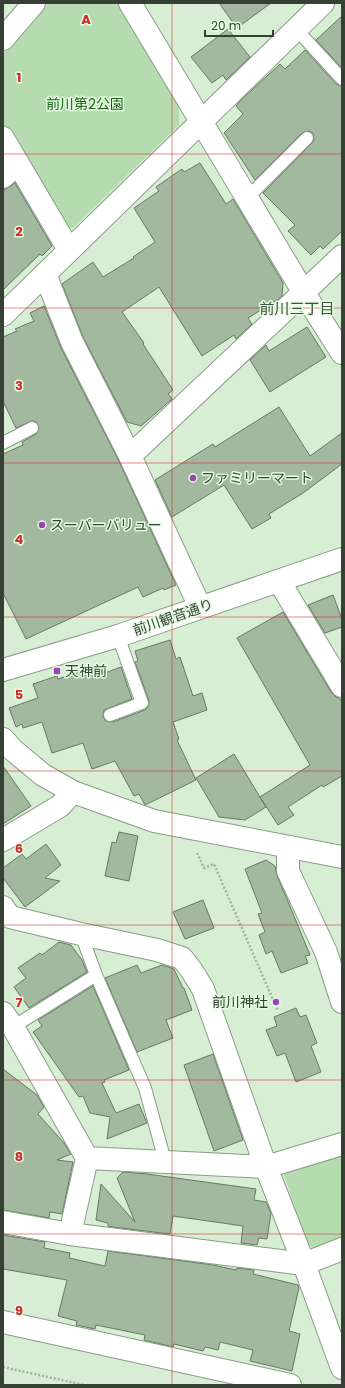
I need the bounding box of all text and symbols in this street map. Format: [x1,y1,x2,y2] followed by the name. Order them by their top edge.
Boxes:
[81,10,91,29] text: A
[205,12,273,38] scale bar
[211,17,241,34] text: 20 m
[17,68,21,87] text: 1
[46,94,124,114] park label: 前川第2公園
[15,222,23,241] text: 2
[259,298,335,319] district label: 前川三丁目
[15,376,23,395] text: 3
[201,468,313,488] place label: ファミリーマート
[188,473,198,483] marker: ファミリーマート
[50,515,162,535] place label: スーパーバリュー
[37,520,47,530] marker: スーパーバリュー
[15,530,24,549] text: 4
[130,594,216,640] street label: 前川観音通り
[65,661,107,681] place label: 天神前
[52,666,62,676] marker: 天神前
[15,685,23,704] text: 5
[15,839,23,858] text: 6
[212,992,268,1012] place label: 前川神社
[16,993,23,1012] text: 7
[271,997,281,1007] marker: 前川神社
[15,1147,23,1166] text: 8
[15,1301,23,1320] text: 9

